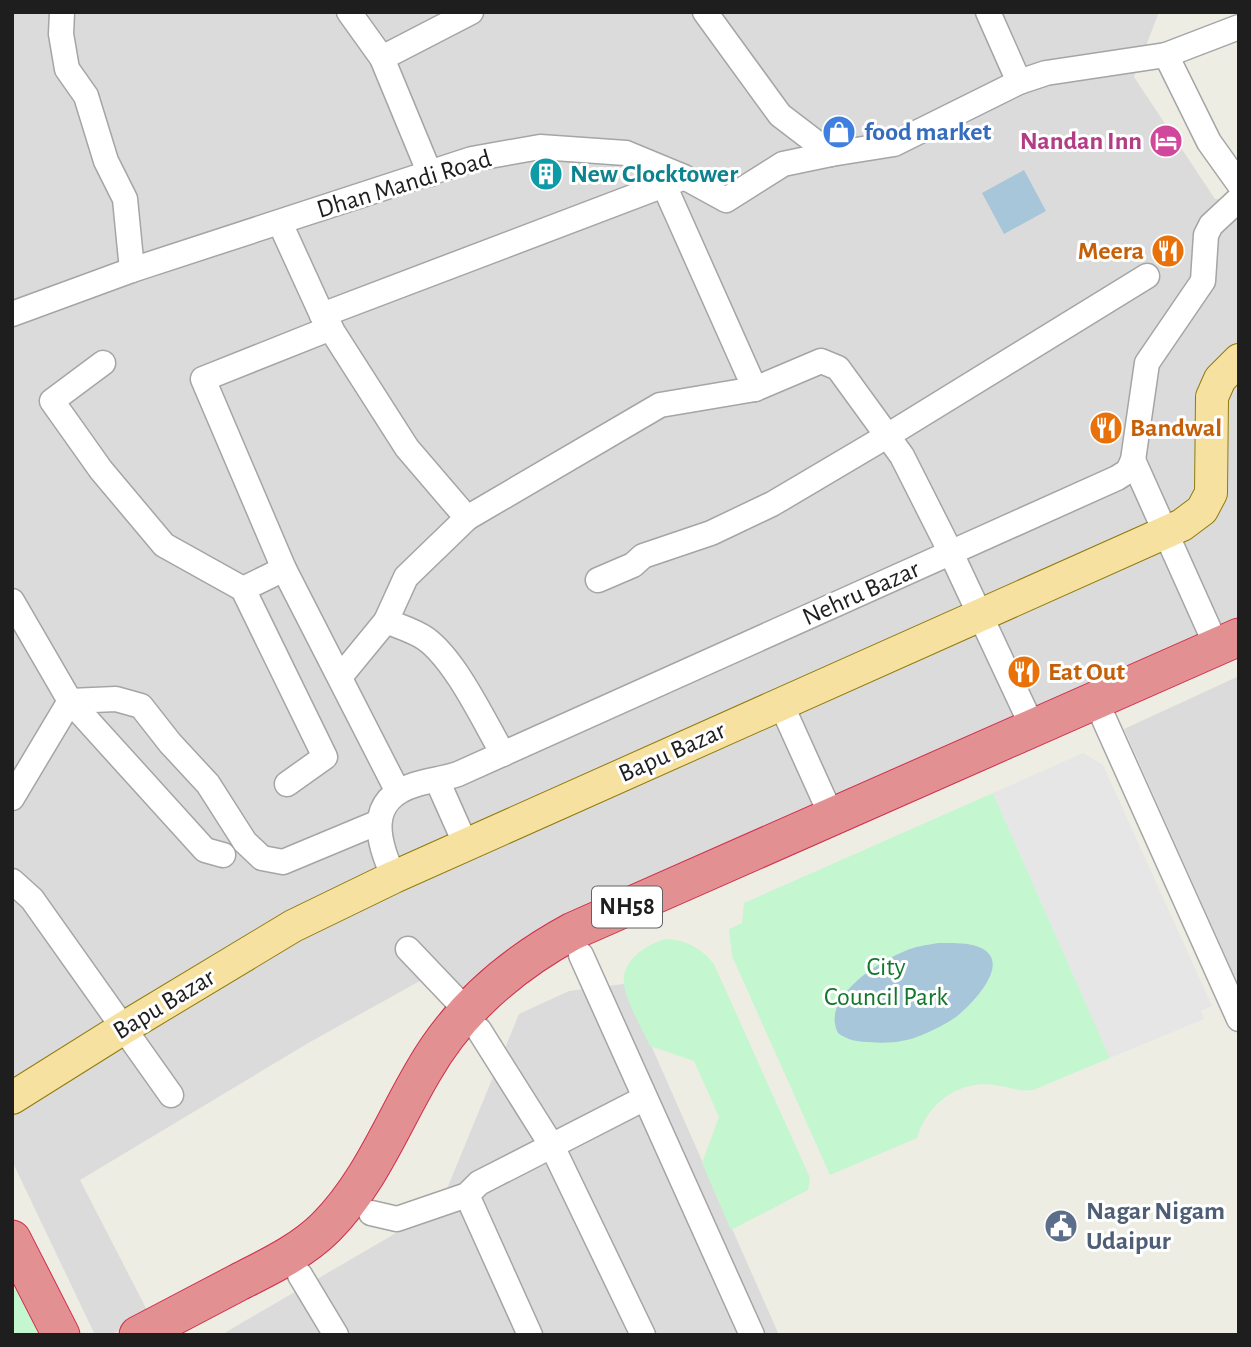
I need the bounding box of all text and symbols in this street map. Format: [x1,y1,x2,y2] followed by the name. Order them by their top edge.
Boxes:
[820,113,858,151] shop icon: food market
[864,119,991,145] place label: food market
[1147,122,1185,160] hotel icon: Nandan Inn
[1020,128,1142,154] place label: Nandan Inn
[314,145,494,223] street label: Dhan Mandi Road
[527,155,565,193] building icon: New Clocktower
[570,161,738,187] place label: New Clocktower
[1149,232,1187,270] restaurant icon: Meera
[1078,238,1144,264] place label: Meera
[1087,409,1125,447] restaurant icon: Bandwal
[1130,415,1222,441] place label: Bandwal
[798,555,924,630] street label: Nehru Bazar
[1005,653,1043,691] restaurant icon: Eat Out
[1048,659,1125,685] place label: Eat Out
[615,717,730,787] street label: Bapu Bazar
[592,887,662,928] road number: NH58
[824,954,948,1010] park label: City Council Park
[109,963,220,1044] street label: Bapu Bazar
[1086,1198,1225,1254] place label: Nagar Nigam Udaipur
[1042,1207,1080,1245] public building icon: Nagar Nigam Udaipur

